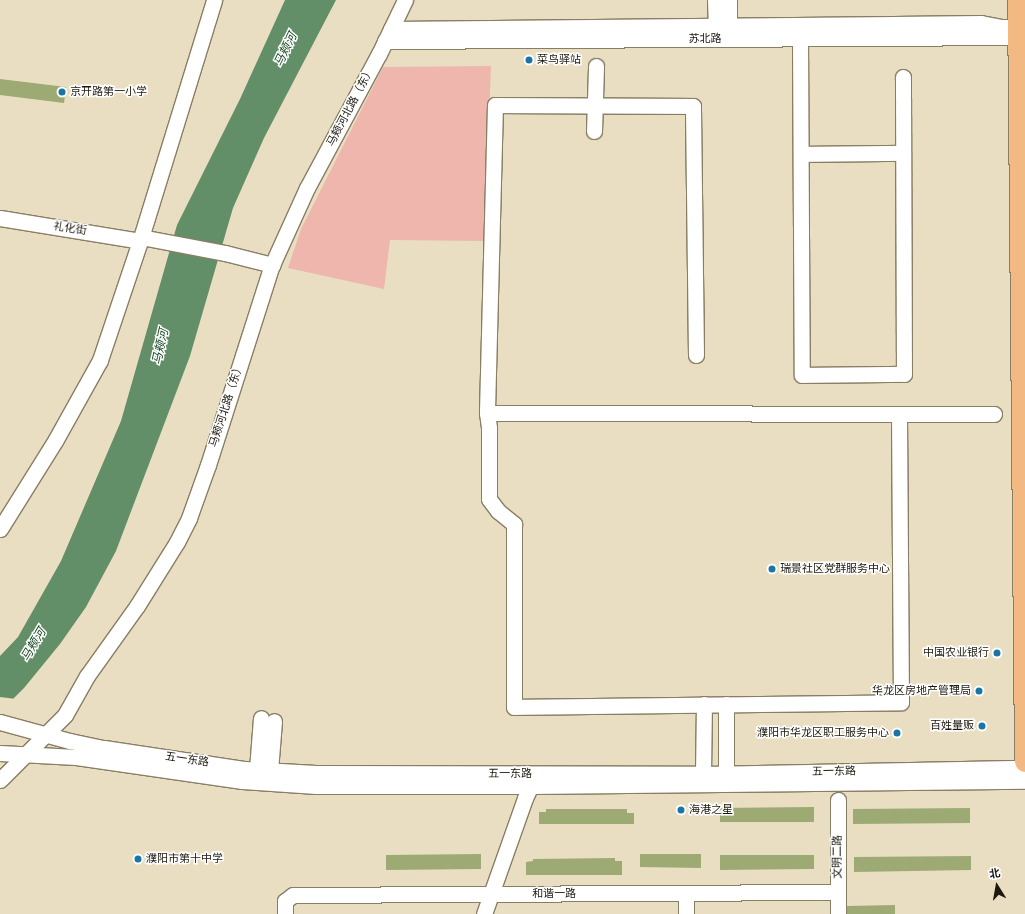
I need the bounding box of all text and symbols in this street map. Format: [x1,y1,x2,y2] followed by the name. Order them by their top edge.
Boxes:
[272,31,300,69] water label: 马颊河
[689,32,721,46] street label: 苏北路
[537,53,581,67] place label: 菜鸟驿站
[524,55,534,65] marker: 菜鸟驿站
[325,65,377,149] street label: 马颊河北路（东）
[70,85,147,99] place label: 京开路第一小学
[57,87,67,97] marker: 京开路第一小学
[53,220,87,238] street label: 礼化街
[150,328,172,366] water label: 马颊河
[207,361,247,449] street label: 马颊河北路（东）
[780,562,890,576] place label: 瑞景社区党群服务中心
[767,564,777,574] marker: 瑞景社区党群服务中心
[19,626,49,664] water label: 马颊河
[923,646,989,660] place label: 中国农业银行
[992,648,1002,658] marker: 中国农业银行
[872,684,971,698] place label: 华龙区房地产管理局
[974,686,984,696] marker: 华龙区房地产管理局
[930,719,974,733] place label: 百姓量贩
[977,721,987,731] marker: 百姓量贩
[757,726,889,740] place label: 濮阳市华龙区职工服务中心
[892,728,902,738] marker: 濮阳市华龙区职工服务中心
[164,750,210,770] street label: 五一东路
[812,765,856,779] street label: 五一东路
[488,767,532,781] street label: 五一东路
[689,803,733,817] place label: 海港之星
[676,805,686,815] marker: 海港之星
[831,835,845,879] street label: 文明二路
[146,852,223,866] place label: 濮阳市第十中学
[133,854,143,864] marker: 濮阳市第十中学
[977,866,1017,906] north arrow
[988,866,1001,881] text: 北
[532,887,576,901] street label: 和谐一路

